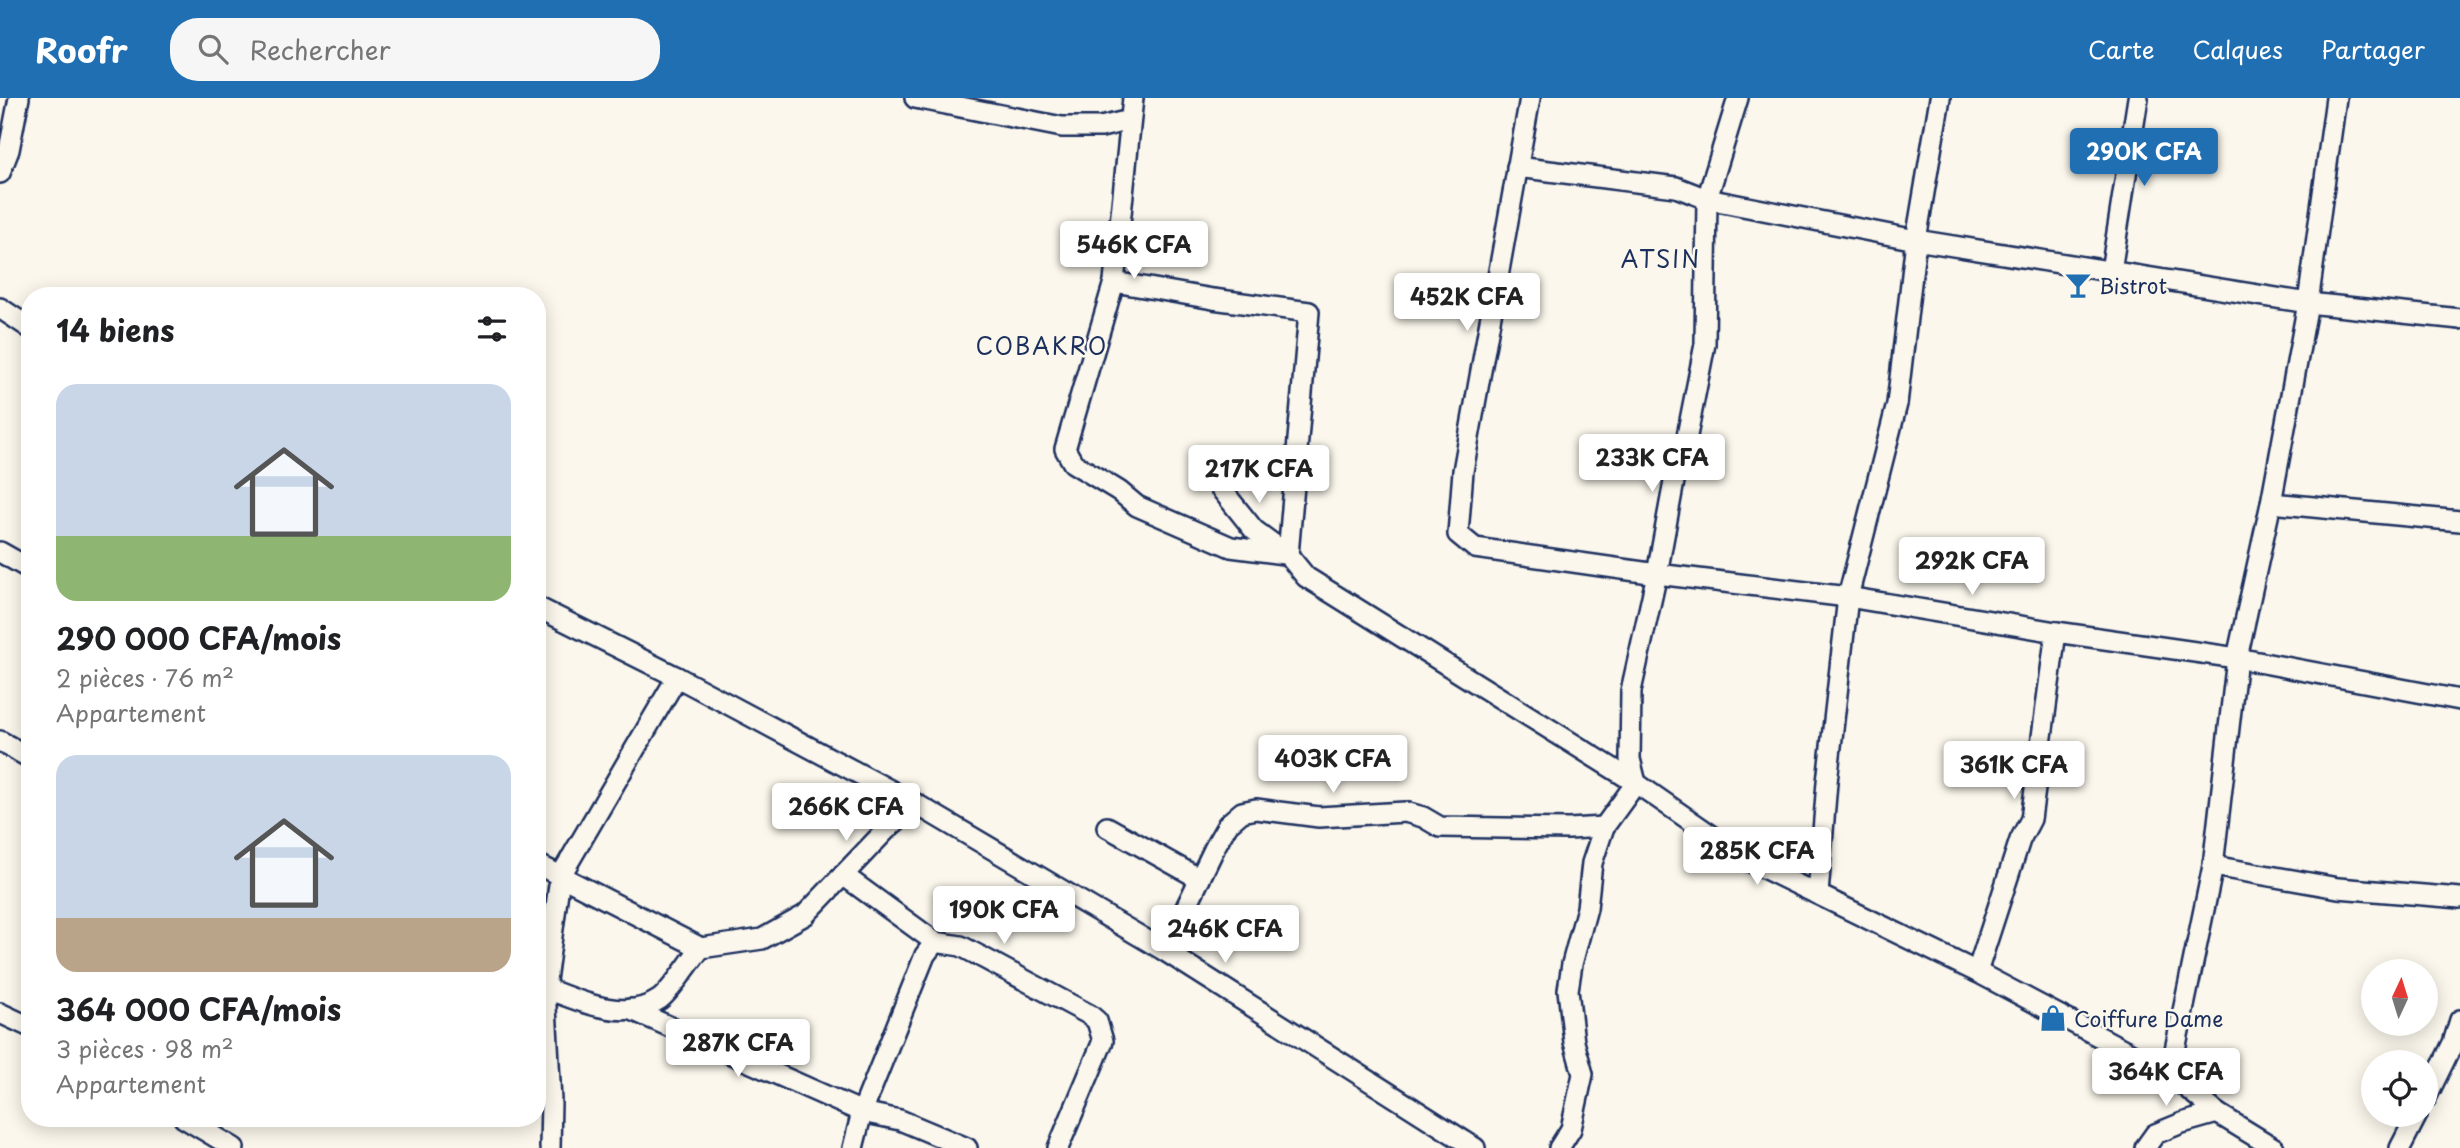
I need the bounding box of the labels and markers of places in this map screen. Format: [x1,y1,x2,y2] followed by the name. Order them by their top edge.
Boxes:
[2072,129,2216,188] pin: 290K CFA
[1062,222,1206,281] pin: 546K CFA
[2099,269,2167,301] place label: Bistrot
[2063,270,2093,300] bar icon: Bistrot
[1395,274,1539,333] pin: 452K CFA
[1580,434,1724,494] pin: 233K CFA
[1187,446,1331,505] pin: 217K CFA
[1900,538,2044,597] pin: 292K CFA
[1261,736,1405,795] pin: 403K CFA
[1942,742,2086,801] pin: 361K CFA
[774,784,918,843] pin: 266K CFA
[1685,828,1829,887] pin: 285K CFA
[932,886,1076,946] pin: 190K CFA
[1153,906,1297,965] pin: 246K CFA
[2074,1002,2223,1034] place label: Coiffure Dame
[2038,1003,2068,1033] shop icon: Coiffure Dame
[666,1020,810,1079] pin: 287K CFA
[2094,1048,2238,1108] pin: 364K CFA

